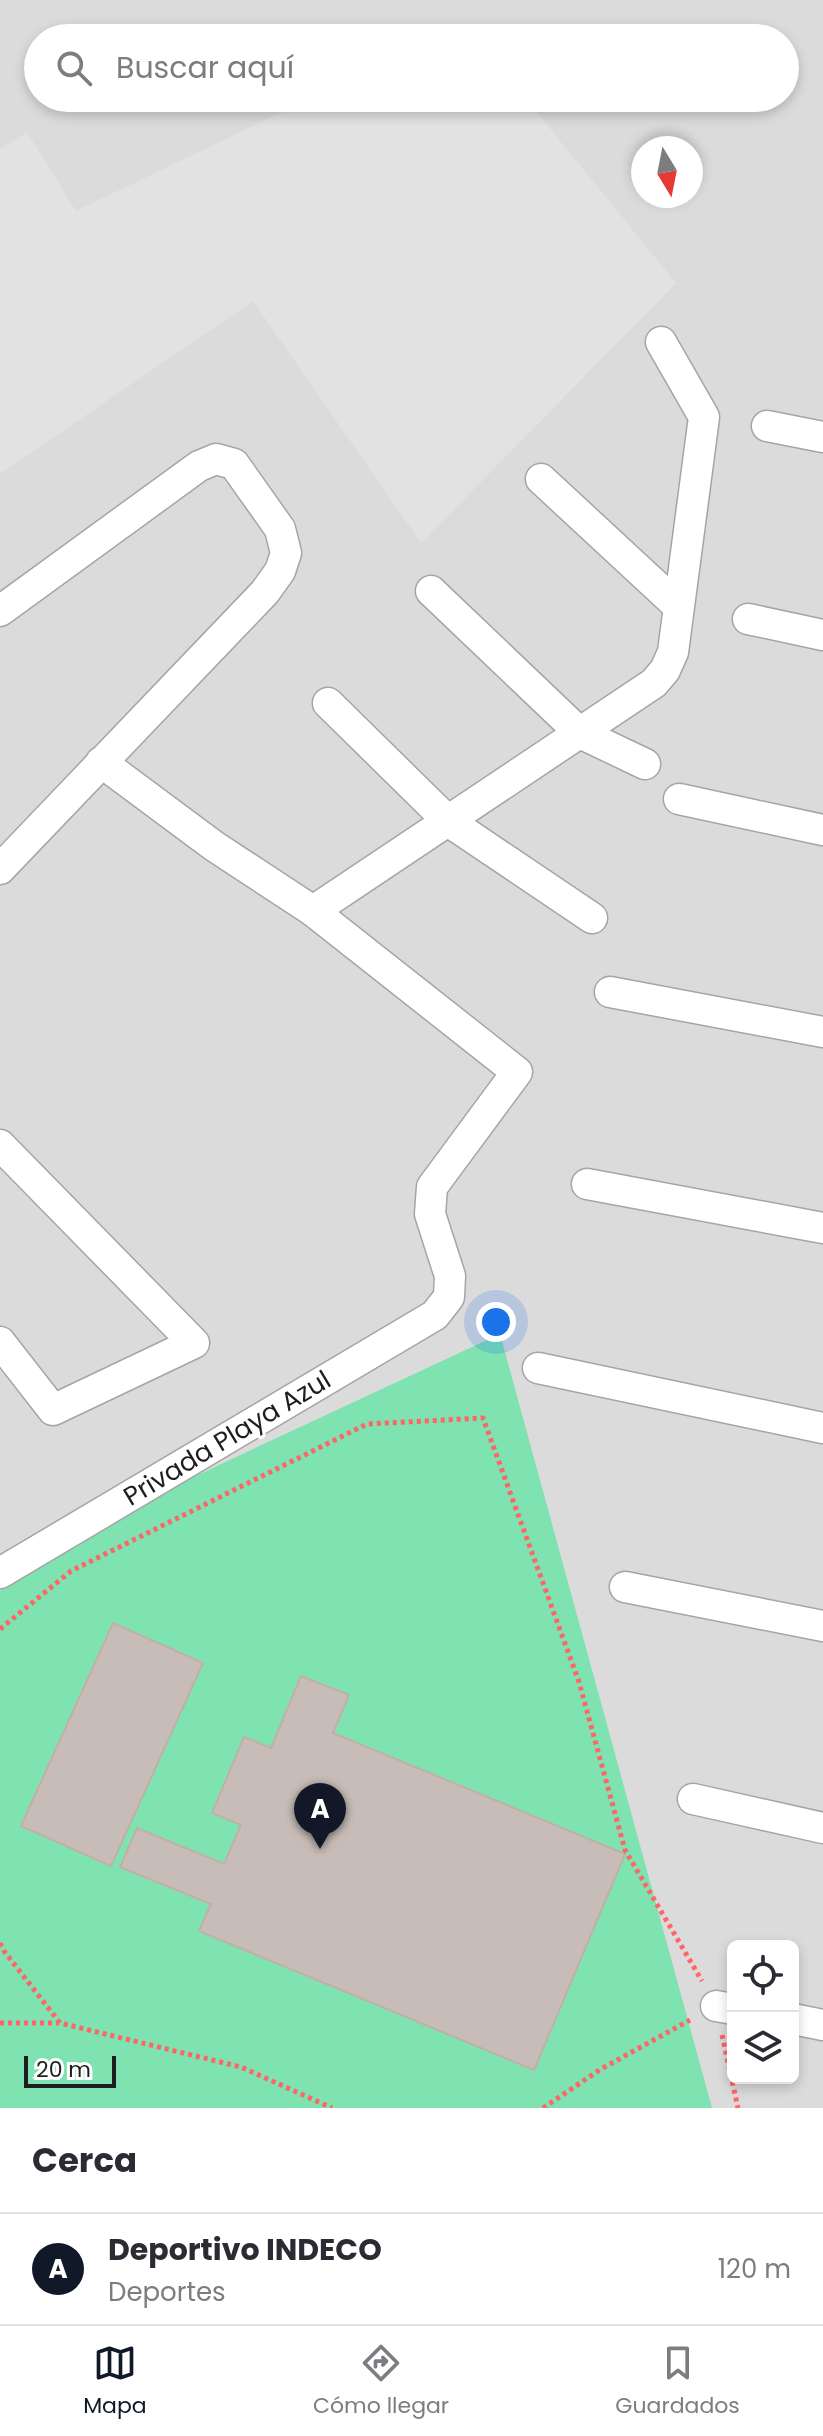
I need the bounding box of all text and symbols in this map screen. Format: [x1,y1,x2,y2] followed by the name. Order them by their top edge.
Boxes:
[24,24,799,112] search box
[52,46,96,90] icon: search
[116,46,294,89] text: Buscar aquí
[631,136,703,208] north arrow
[476,1302,516,1342] your location
[117,1362,337,1514] street label: Privada Playa Azul
[294,1783,346,1849] pin: A
[727,1940,799,2084] map controls
[727,1940,799,2012] button: locate
[727,2012,799,2084] button: layers
[24,2052,116,2088] scale bar
[36,2054,91,2085] text: 20 m
[32,2136,137,2184] text: Cerca
[108,2228,382,2271] text: Deportivo INDECO
[48,2251,68,2287] text: A
[718,2251,791,2287] text: 120 m
[108,2274,226,2310] text: Deportes
[83,2341,147,2422] tab: Mapa
[313,2341,449,2422] tab: Cómo llegar
[615,2341,740,2422] tab: Guardados

